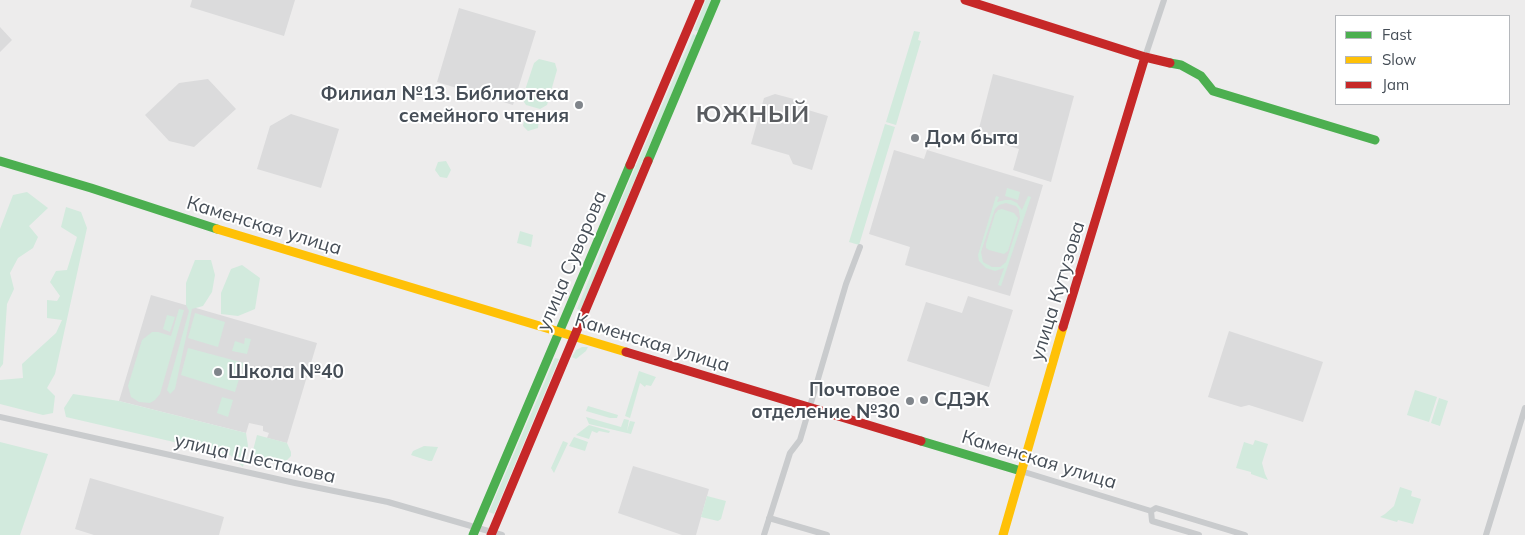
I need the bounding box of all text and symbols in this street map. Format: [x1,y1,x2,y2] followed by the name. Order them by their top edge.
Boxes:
[1335,15,1510,105] legend
[1382,25,1412,44] text: Fast
[1382,50,1416,69] text: Slow
[1382,75,1409,94] text: Jam
[321,83,569,127] place label: Филиал №13. Библиотека семейного чтения
[573,99,585,111] marker: Филиал №13. Библиотека семейного чтения
[695,101,811,129] district label: ЮЖНЫЙ
[925,127,1018,149] place label: Дом быта
[909,132,921,144] marker: Дом быта
[532,188,612,334] street label: улица Суворова
[184,192,344,260] street label: Каменская улица
[1026,219,1090,363] street label: улица Кутузова
[572,309,732,377] street label: Каменская улица
[228,361,344,383] place label: Школа №40
[212,366,224,378] marker: Школа №40
[751,379,900,423] place label: Почтовое отделение №30
[934,389,989,411] place label: СДЭК
[918,394,930,406] marker: СДЭК
[904,395,916,407] marker: Почтовое отделение №30
[959,426,1119,494] street label: Каменская улица
[172,429,338,489] street label: улица Шестакова

